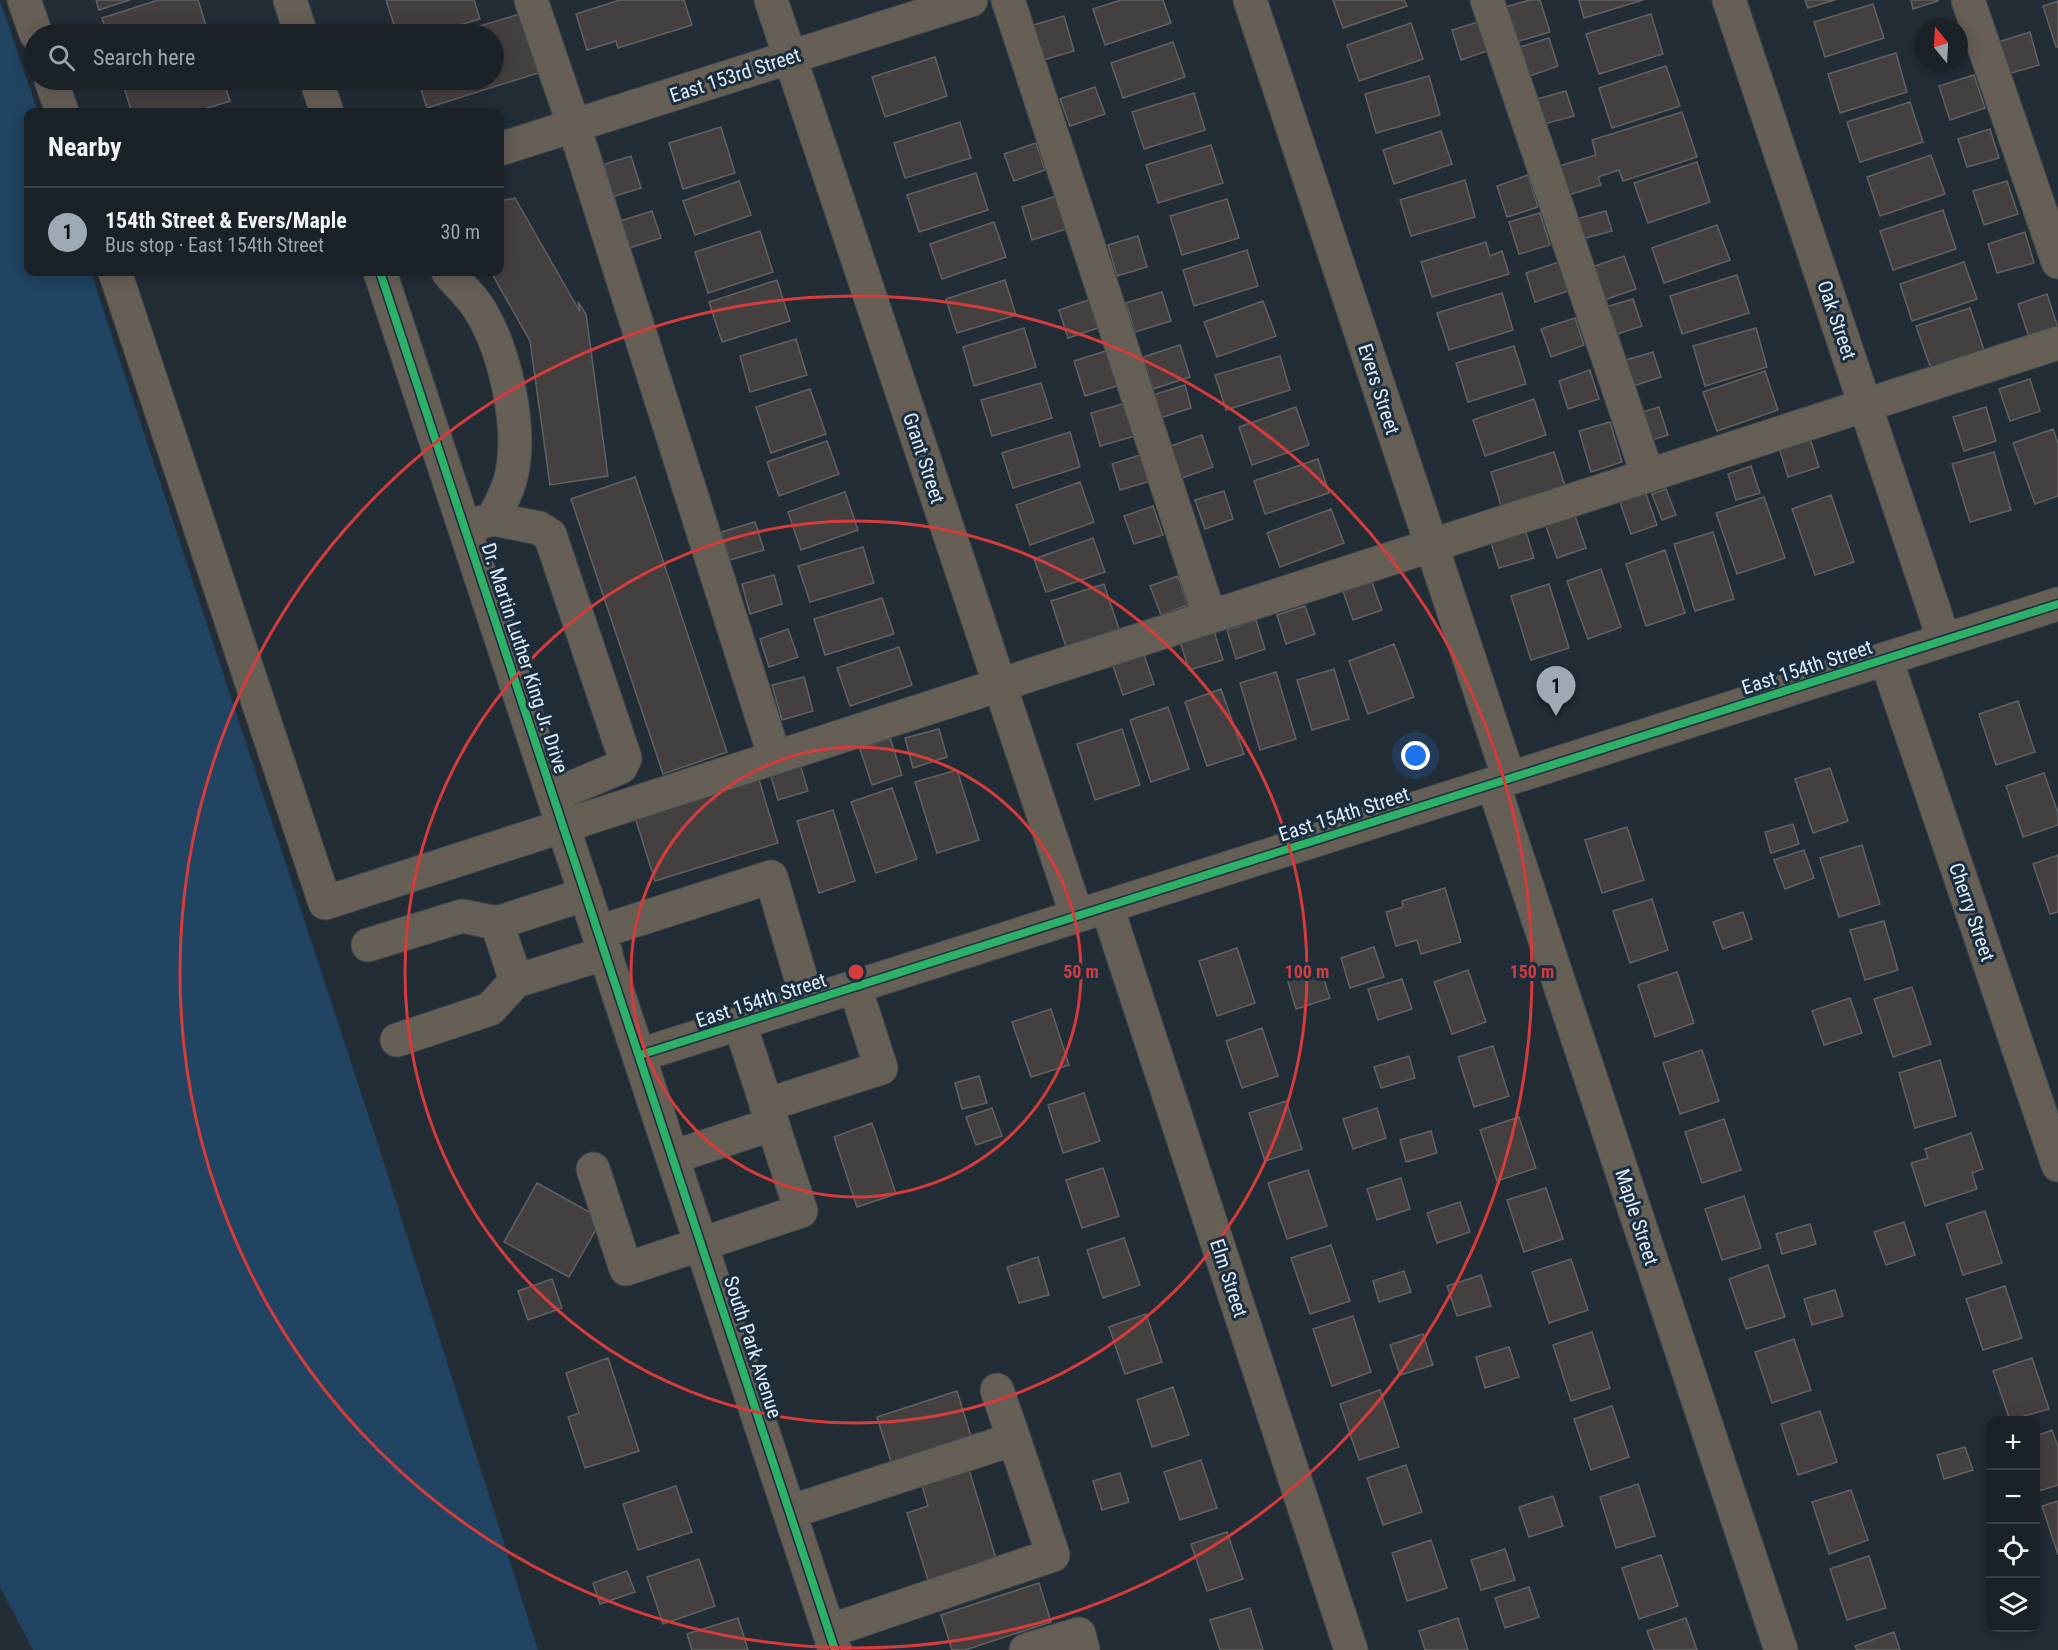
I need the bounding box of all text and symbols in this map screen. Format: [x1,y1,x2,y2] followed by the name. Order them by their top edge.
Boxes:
[1914,18,1968,72] north arrow
[24,24,504,90] search box
[45,41,78,74] icon: search
[667,43,803,107] street label: East 153rd Street
[93,45,195,70] text: Search here
[48,132,122,162] text: Nearby
[105,208,347,233] text: 154th Street & Evers/Maple
[62,220,73,244] text: 1
[441,220,480,244] text: 30 m
[105,233,324,257] text: Bus stop · East 154th Street
[1812,277,1862,363] street label: Oak Street
[1353,341,1405,438] street label: Evers Street
[898,410,950,507] street label: Grant Street
[476,540,574,776] street label: Dr. Martin Luther King Jr. Drive
[1739,635,1875,699] street label: East 154th Street
[1536,666,1576,716] pin: 1
[1401,741,1430,770] your location
[1276,782,1412,846] street label: East 154th Street
[1944,860,2000,964] street label: Cherry Street
[1063,961,1099,982] text: 50 m
[1285,961,1329,982] text: 100 m
[1510,961,1554,982] text: 150 m
[846,962,866,982] centre of rings
[693,968,829,1032] street label: East 154th Street
[1610,1166,1664,1268] street label: Maple Street
[1205,1236,1253,1320] street label: Elm Street
[719,1273,787,1421] street label: South Park Avenue
[1986,1416,2040,1632] map controls
[1986,1416,2040,1470] button: +
[1986,1470,2040,1524] button: −
[1986,1524,2040,1578] button: locate
[1986,1578,2040,1632] button: layers

